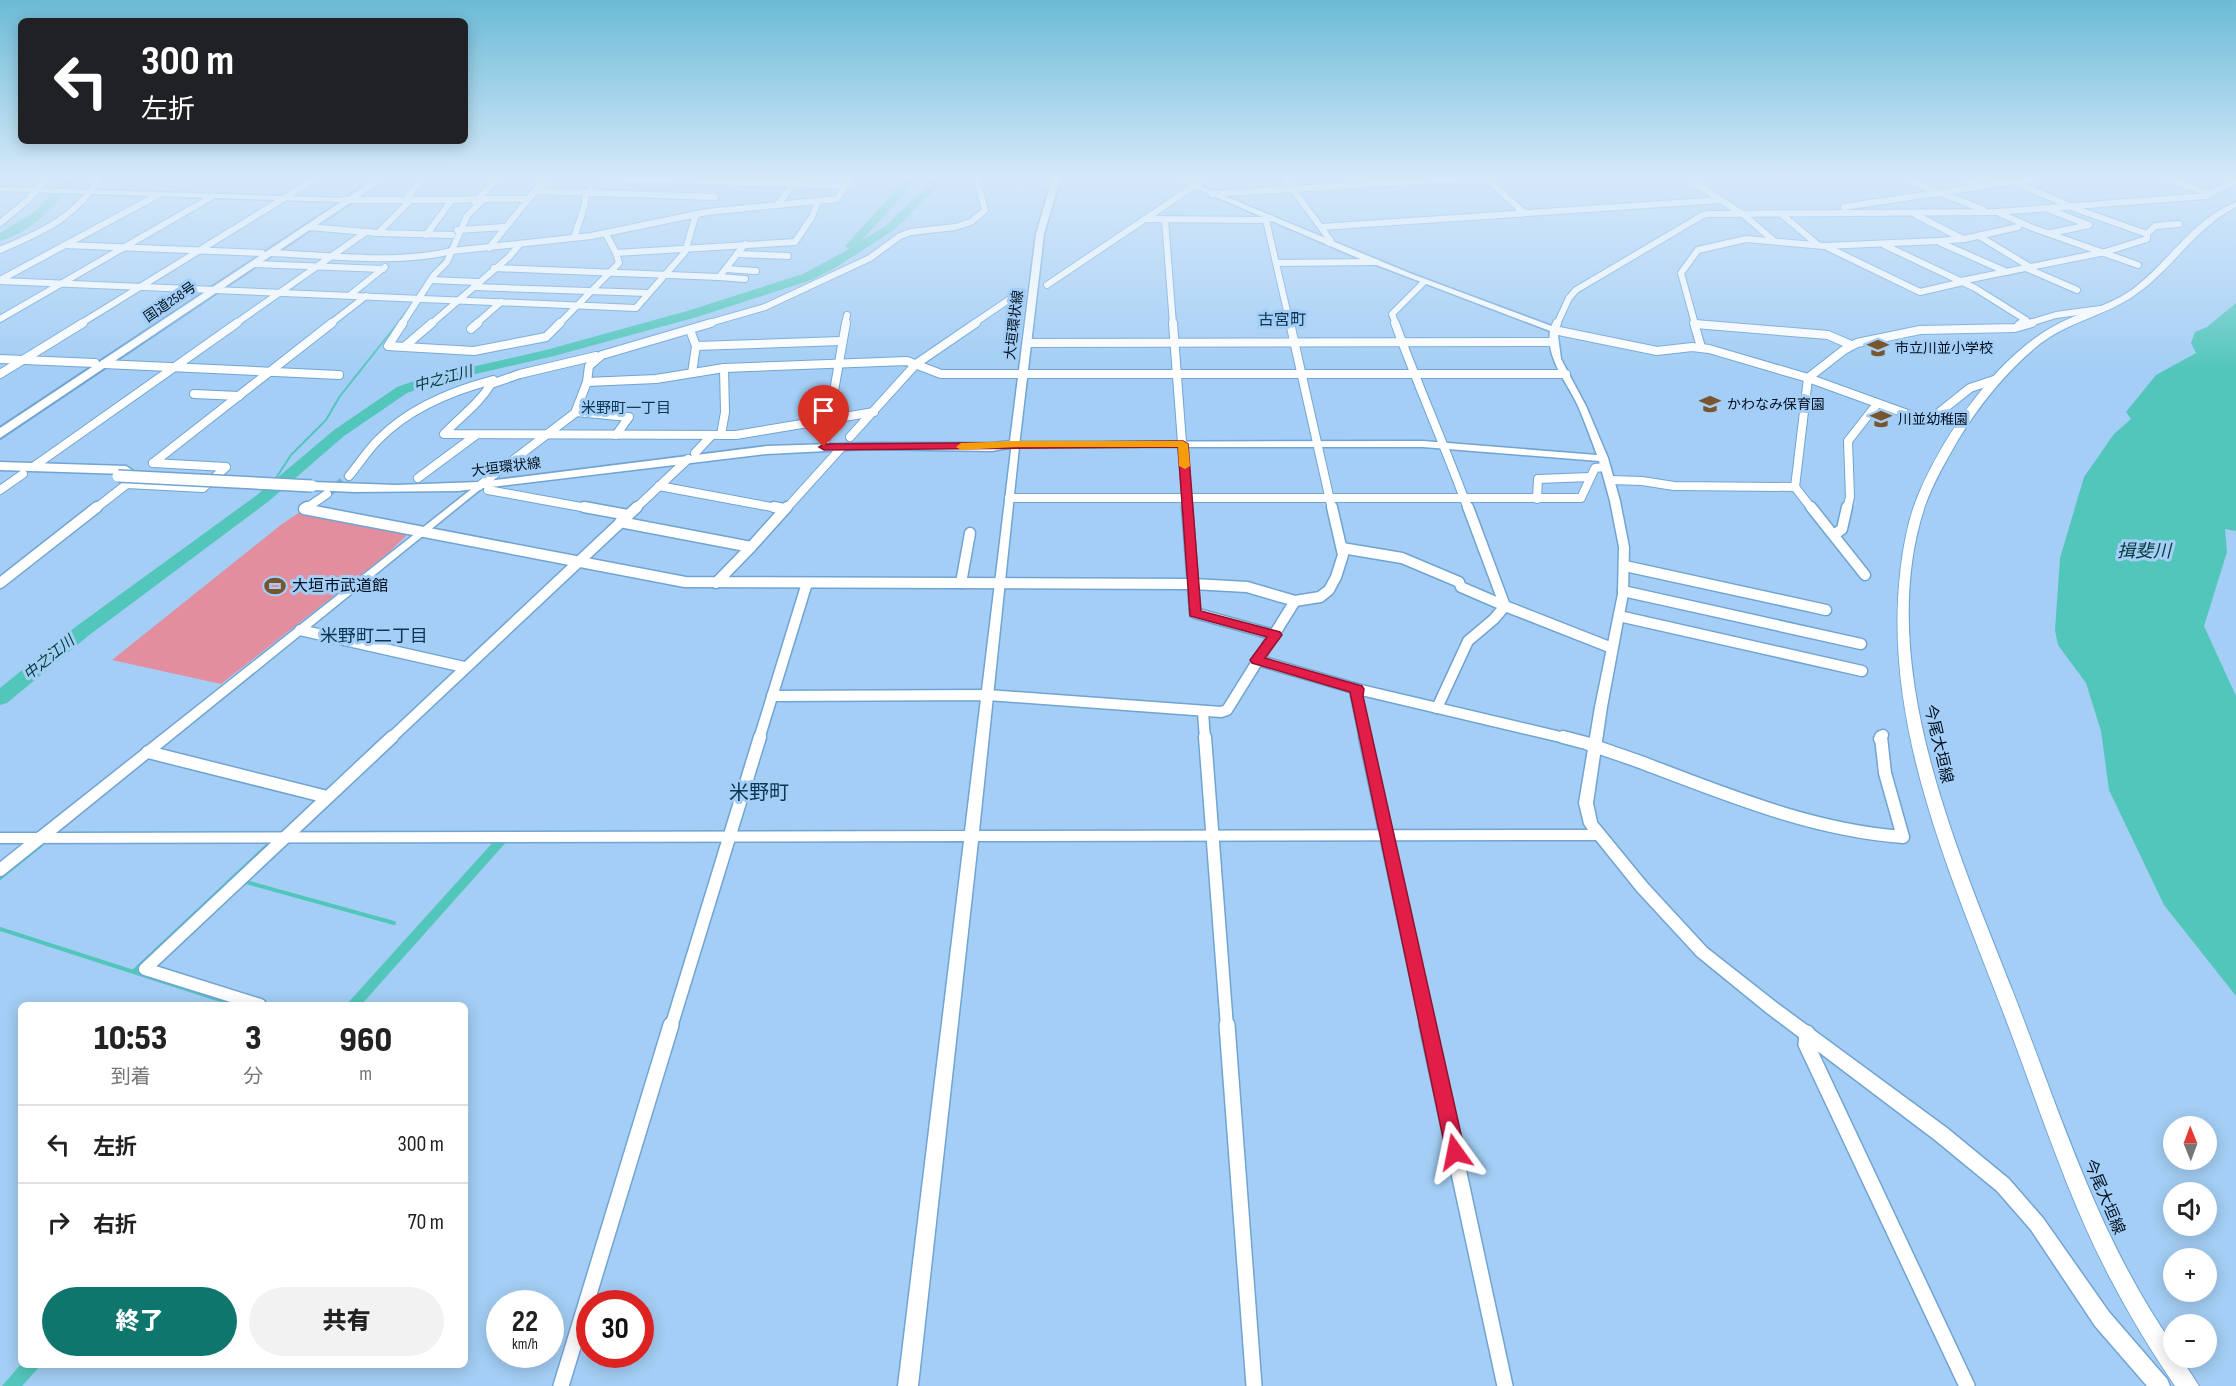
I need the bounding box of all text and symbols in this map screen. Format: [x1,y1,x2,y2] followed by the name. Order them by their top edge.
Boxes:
[141,36,234,87] text: 300 m
[42,42,120,120] icon: left
[141,94,195,126] text: 左折
[141,278,199,326] street label: 国道258号
[1001,289,1027,361] street label: 大垣環状線
[1258,311,1306,330] district label: 古宮町
[1866,336,1890,360] school or university icon: 市立川並小学校
[1895,340,1993,357] place label: 市立川並小学校
[412,362,476,396] water label: 中之江川
[798,385,849,447] pin
[1698,392,1722,416] school or university icon: かわなみ保育園
[807,394,840,427] icon: arrive
[1727,396,1825,413] place label: かわなみ保育園
[581,399,671,418] district label: 米野町一丁目
[1869,407,1893,431] school or university icon: 川並幼稚園
[1898,411,1968,428] place label: 川並幼稚園
[470,454,542,480] street label: 大垣環状線
[2117,541,2173,562] water label: 揖斐川
[263,574,287,598] sports icon: 大垣市武道館
[292,577,388,596] place label: 大垣市武道館
[320,626,428,647] district label: 米野町二丁目
[20,630,80,684] water label: 中之江川
[1920,703,1956,785] street label: 今尾大垣線
[729,781,789,805] district label: 米野町
[94,1017,167,1060] text: 10:53
[245,1017,262,1060] text: 3
[339,1019,392,1062] text: 960
[359,1062,372,1086] text: m
[111,1065,151,1089] text: 到着
[243,1065,263,1089] text: 分
[2163,1116,2217,1170] north arrow
[2163,1116,2217,1368] map controls
[1423,1120,1487,1184] position arrow
[42,1128,75,1161] icon: left
[398,1131,444,1158] text: 300 m
[93,1134,137,1161] text: 左折
[2080,1156,2128,1238] street label: 今尾大垣線
[2163,1182,2217,1236] button: sound
[42,1206,75,1239] icon: right
[408,1209,444,1236] text: 70 m
[93,1212,137,1239] text: 右折
[2163,1248,2217,1302] button: +
[42,1287,237,1356] button: 終了
[249,1287,444,1356] button: 共有
[576,1290,654,1368] speed limit sign: 30
[512,1304,538,1340] text: 22
[2163,1314,2217,1368] button: −
[512,1335,538,1354] text: km/h

